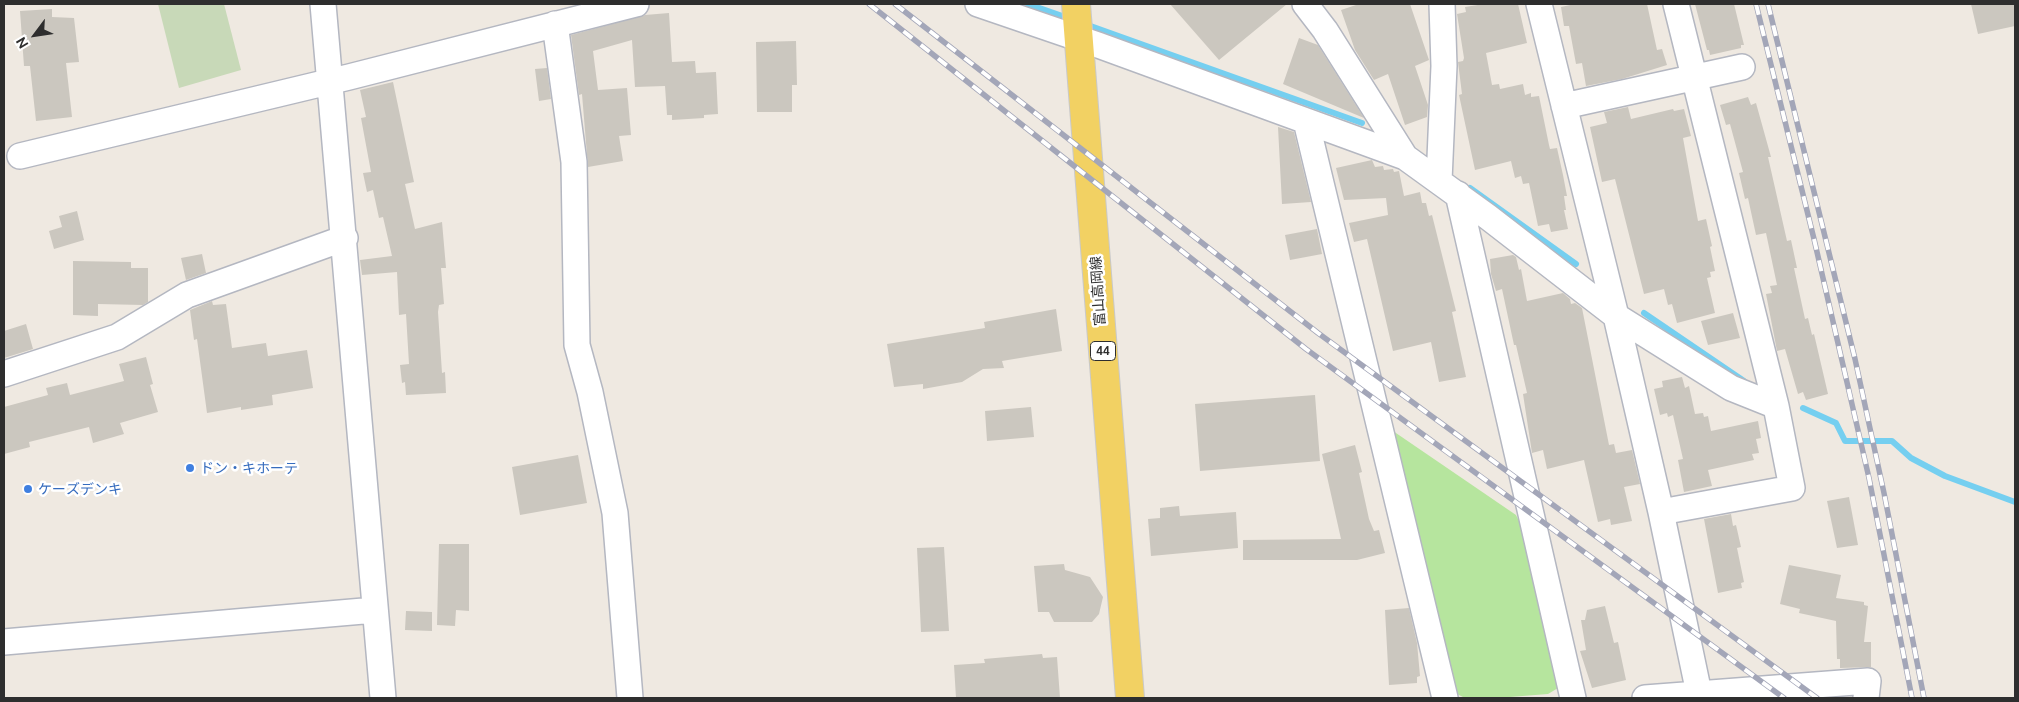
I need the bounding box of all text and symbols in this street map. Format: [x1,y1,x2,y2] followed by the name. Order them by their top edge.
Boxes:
[10,10,60,60] north arrow
[13,34,32,51] text: N
[1087,255,1109,327] street label: 富山高岡線
[1090,342,1116,361] road number: 44
[200,460,298,476] place label: ドン・キホーテ
[184,462,196,474] marker: ドン・キホーテ
[38,481,122,497] place label: ケーズデンキ
[22,483,34,495] marker: ケーズデンキ

